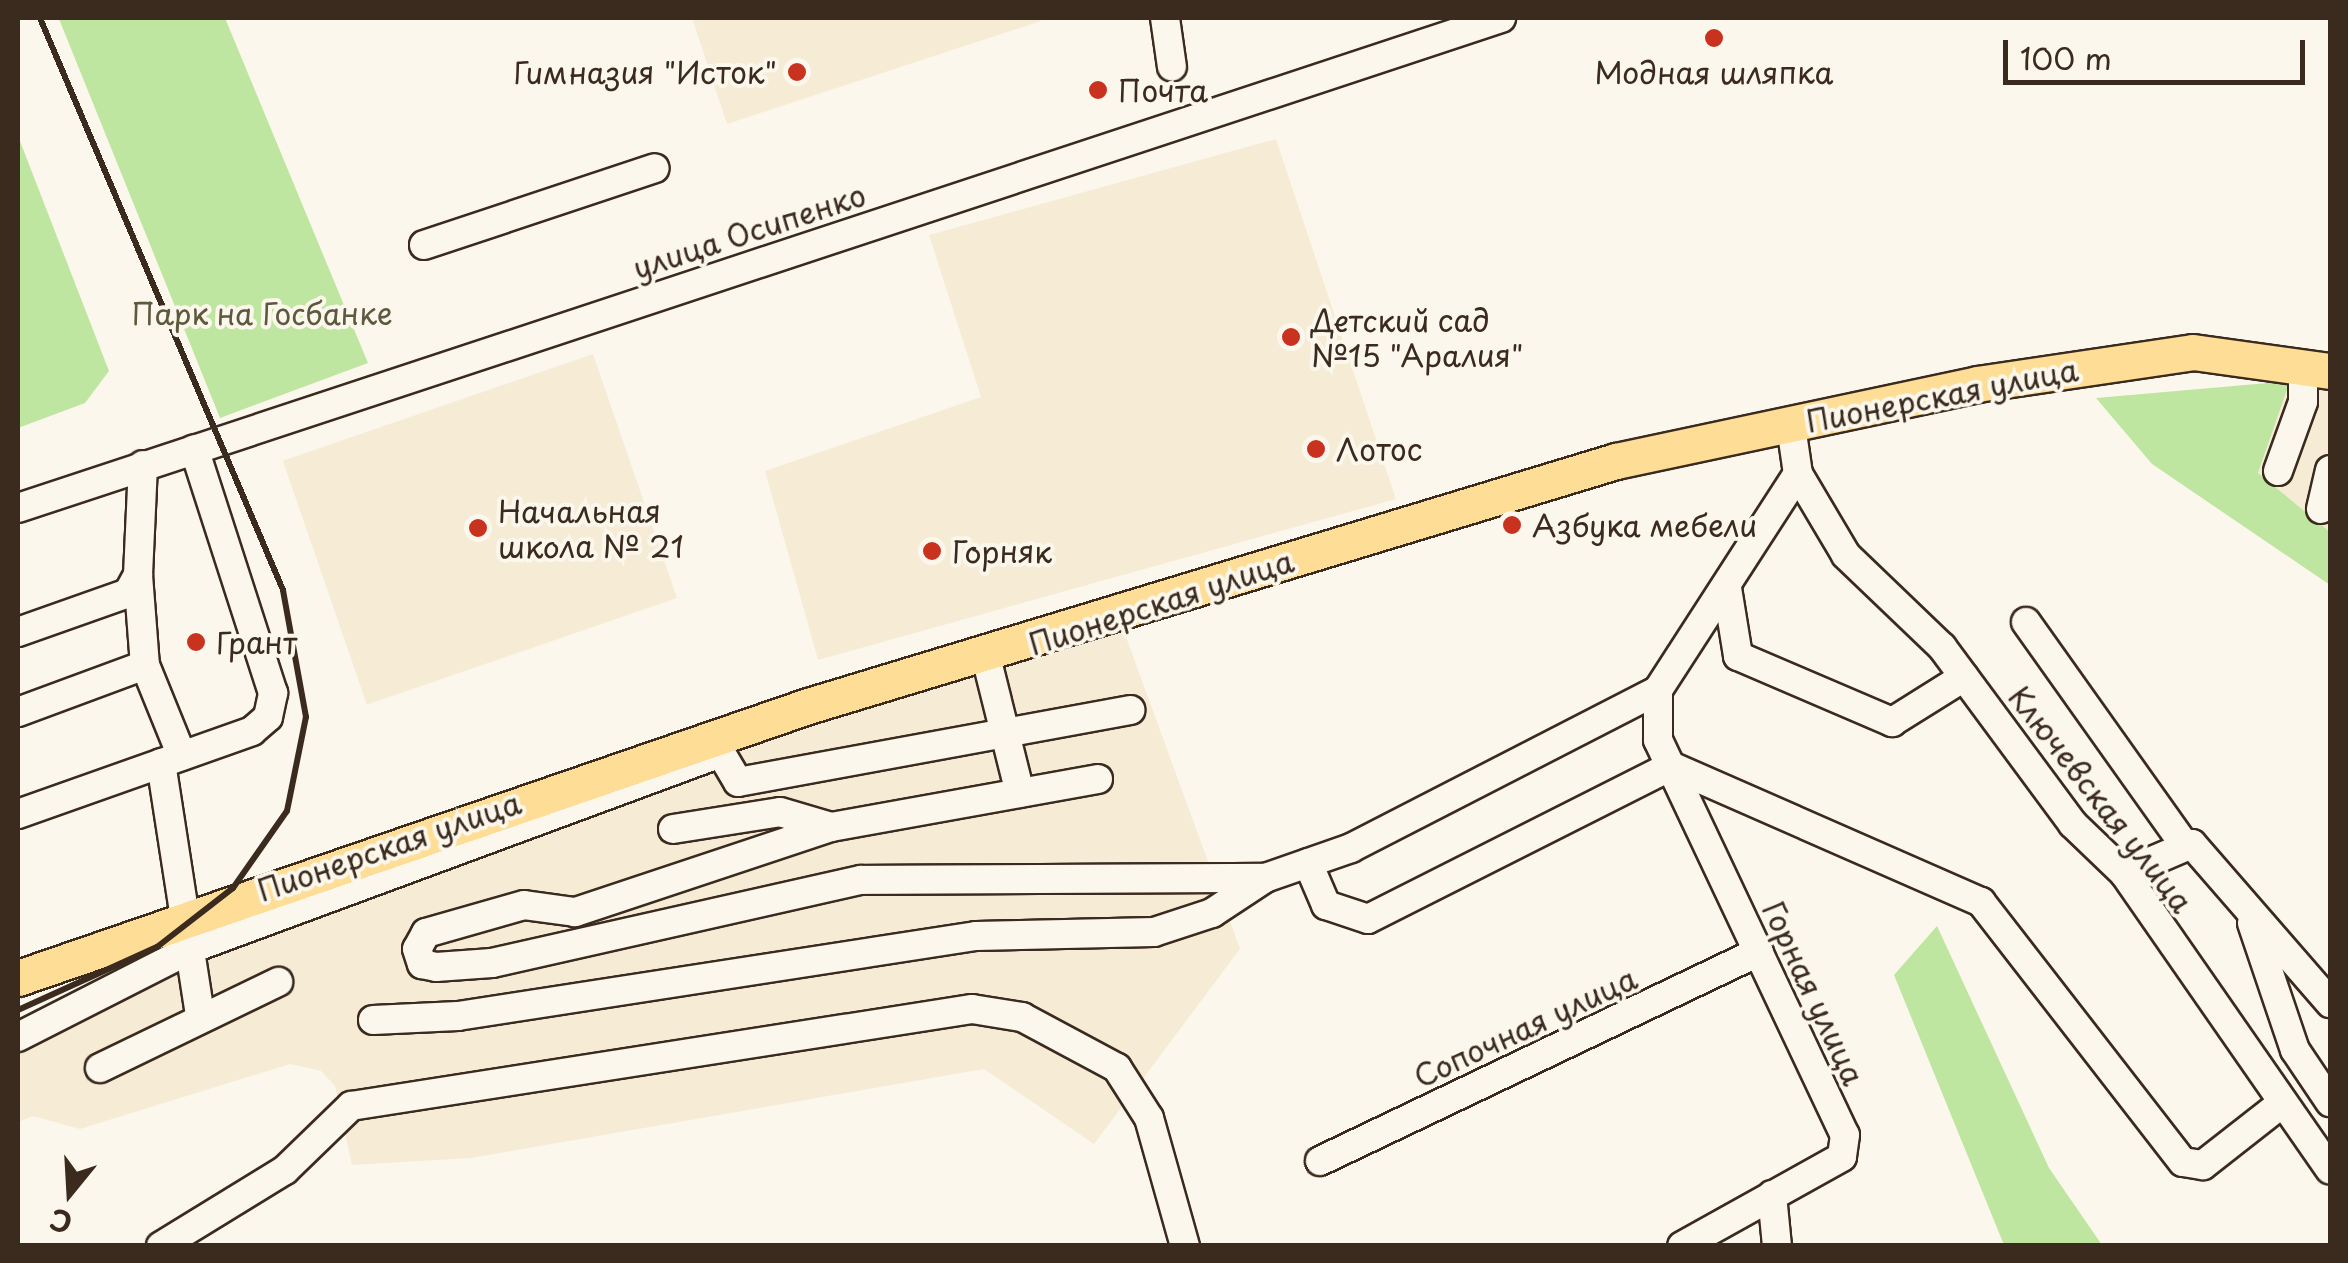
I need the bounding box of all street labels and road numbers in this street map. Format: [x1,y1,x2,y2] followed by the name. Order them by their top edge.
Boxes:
[627,176,871,286] street label: улица Осипенко
[1802,351,2082,439] street label: Пионерская улица
[1023,542,1299,662] street label: Пионерская улица
[2001,678,2201,920] street label: Ключевская улица
[252,784,526,908] street label: Пионерская улица
[1755,895,1873,1091] street label: Горная улица
[1407,959,1643,1095] street label: Сопочная улица

